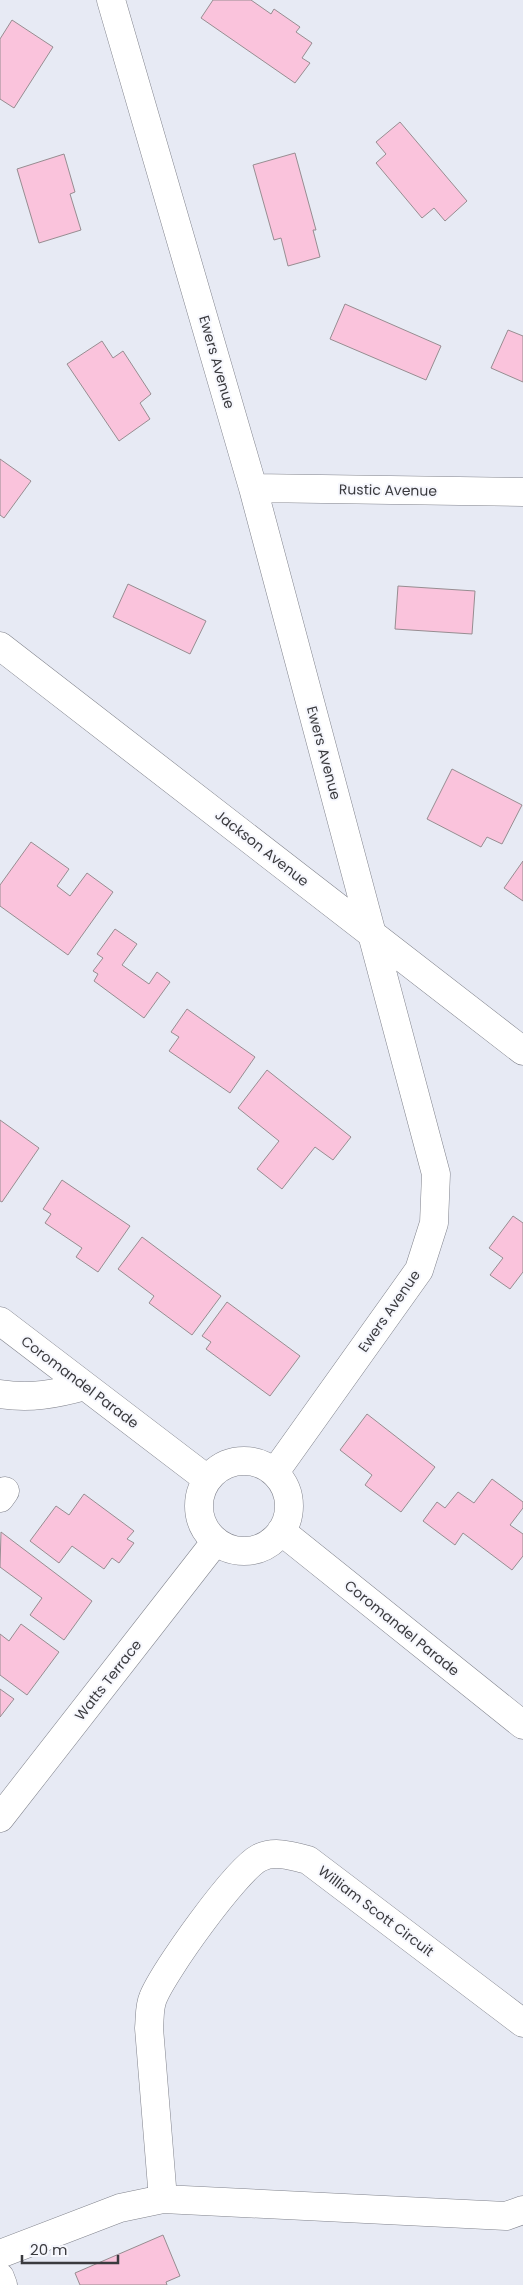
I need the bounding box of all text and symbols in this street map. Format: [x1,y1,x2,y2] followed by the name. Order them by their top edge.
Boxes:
[194,313,240,411] street label: Ewers Avenue
[339,479,438,501] street label: Rustic Avenue
[302,704,346,802] street label: Ewers Avenue
[211,805,313,891] street label: Jackson Avenue
[353,1266,425,1356] street label: Ewers Avenue
[17,1331,143,1433] street label: Coromandel Parade
[340,1575,464,1681] street label: Coromandel Parade
[70,1635,146,1725] street label: Watts Terrace
[314,1861,438,1961] street label: William Scott Circuit
[22,2232,119,2264] scale bar
[30,2239,68,2260] text: 20 m

